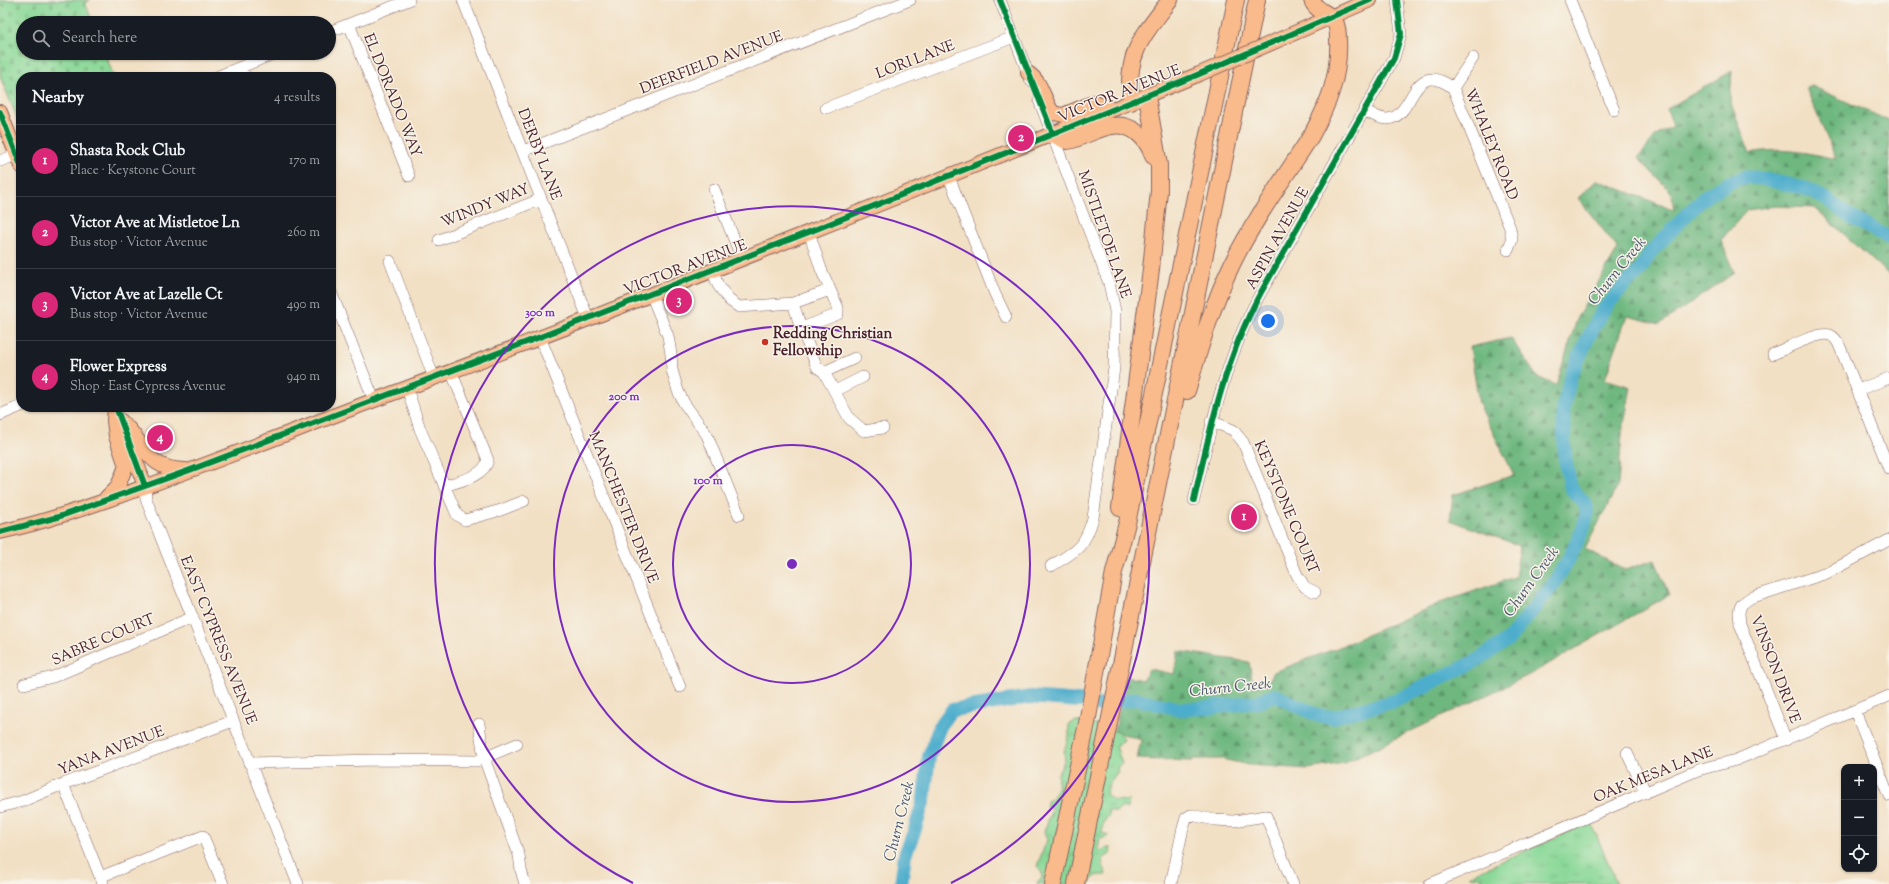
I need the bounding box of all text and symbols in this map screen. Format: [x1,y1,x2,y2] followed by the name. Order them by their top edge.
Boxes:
[16,16,336,60] search box
[637,26,786,100] street label: DEERFIELD AVENUE
[30,27,52,49] icon: search
[62,28,137,49] text: Search here
[357,30,426,161] street label: EL DORADO WAY
[873,36,958,85] street label: LORI LANE
[1055,60,1184,129] street label: VICTOR AVENUE
[1459,85,1523,204] street label: WHALEY ROAD
[32,86,84,110] text: Nearby
[274,89,320,107] text: 4 results
[511,106,566,204] street label: DERBY LANE
[1008,123,1034,153] pin: 2
[70,141,185,162] text: Shasta Rock Club
[43,152,47,170] text: 1
[289,152,320,170] text: 170 m
[70,162,196,180] text: Place · Keystone Court
[1072,168,1135,301] street label: MISTLETOE LANE
[438,179,533,234] street label: WINDY WAY
[1242,184,1315,294] street label: ASPIN AVENUE
[70,213,240,234] text: Victor Ave at Mistletoe Ln
[42,224,48,242] text: 2
[287,224,320,242] text: 260 m
[1583,232,1653,311] water label: Churn Creek
[70,234,208,252] text: Bus stop · Victor Avenue
[621,235,750,302] street label: VICTOR AVENUE
[70,285,222,306] text: Victor Ave at Lazelle Ct
[666,286,692,316] pin: 3
[42,296,48,314] text: 3
[287,296,320,314] text: 490 m
[525,304,555,322] text: 300 m
[70,306,208,324] text: Bus stop · Victor Avenue
[1258,311,1278,331] your location
[773,324,892,362] place label: Redding Christian Fellowship
[760,337,770,347] marker: Redding Christian Fellowship
[70,357,167,378] text: Flower Express
[42,368,48,386] text: 4
[287,368,320,386] text: 940 m
[70,378,226,396] text: Shop · East Cypress Avenue
[609,388,639,406] text: 200 m
[147,423,173,453] pin: 4
[582,428,663,587] street label: MANCHESTER DRIVE
[1248,437,1324,578] street label: KEYSTONE COURT
[692,472,723,490] text: 100 m
[1231,502,1257,532] pin: 1
[1499,542,1566,623] water label: Churn Creek
[174,553,261,728] street label: EAST CYPRESS AVENUE
[785,557,799,571] centre of rings
[49,609,159,672] street label: SABRE COURT
[1744,612,1805,727] street label: VINSON DRIVE
[1188,673,1272,704] water label: Churn Creek
[55,721,168,781] street label: YANA AVENUE
[1591,742,1717,809] street label: OAK MESA LANE
[1841,764,1877,872] map controls
[1841,764,1877,800] button: +
[879,779,922,864] water label: Churn Creek
[1841,800,1877,836] button: −
[1841,836,1877,872] button: locate

